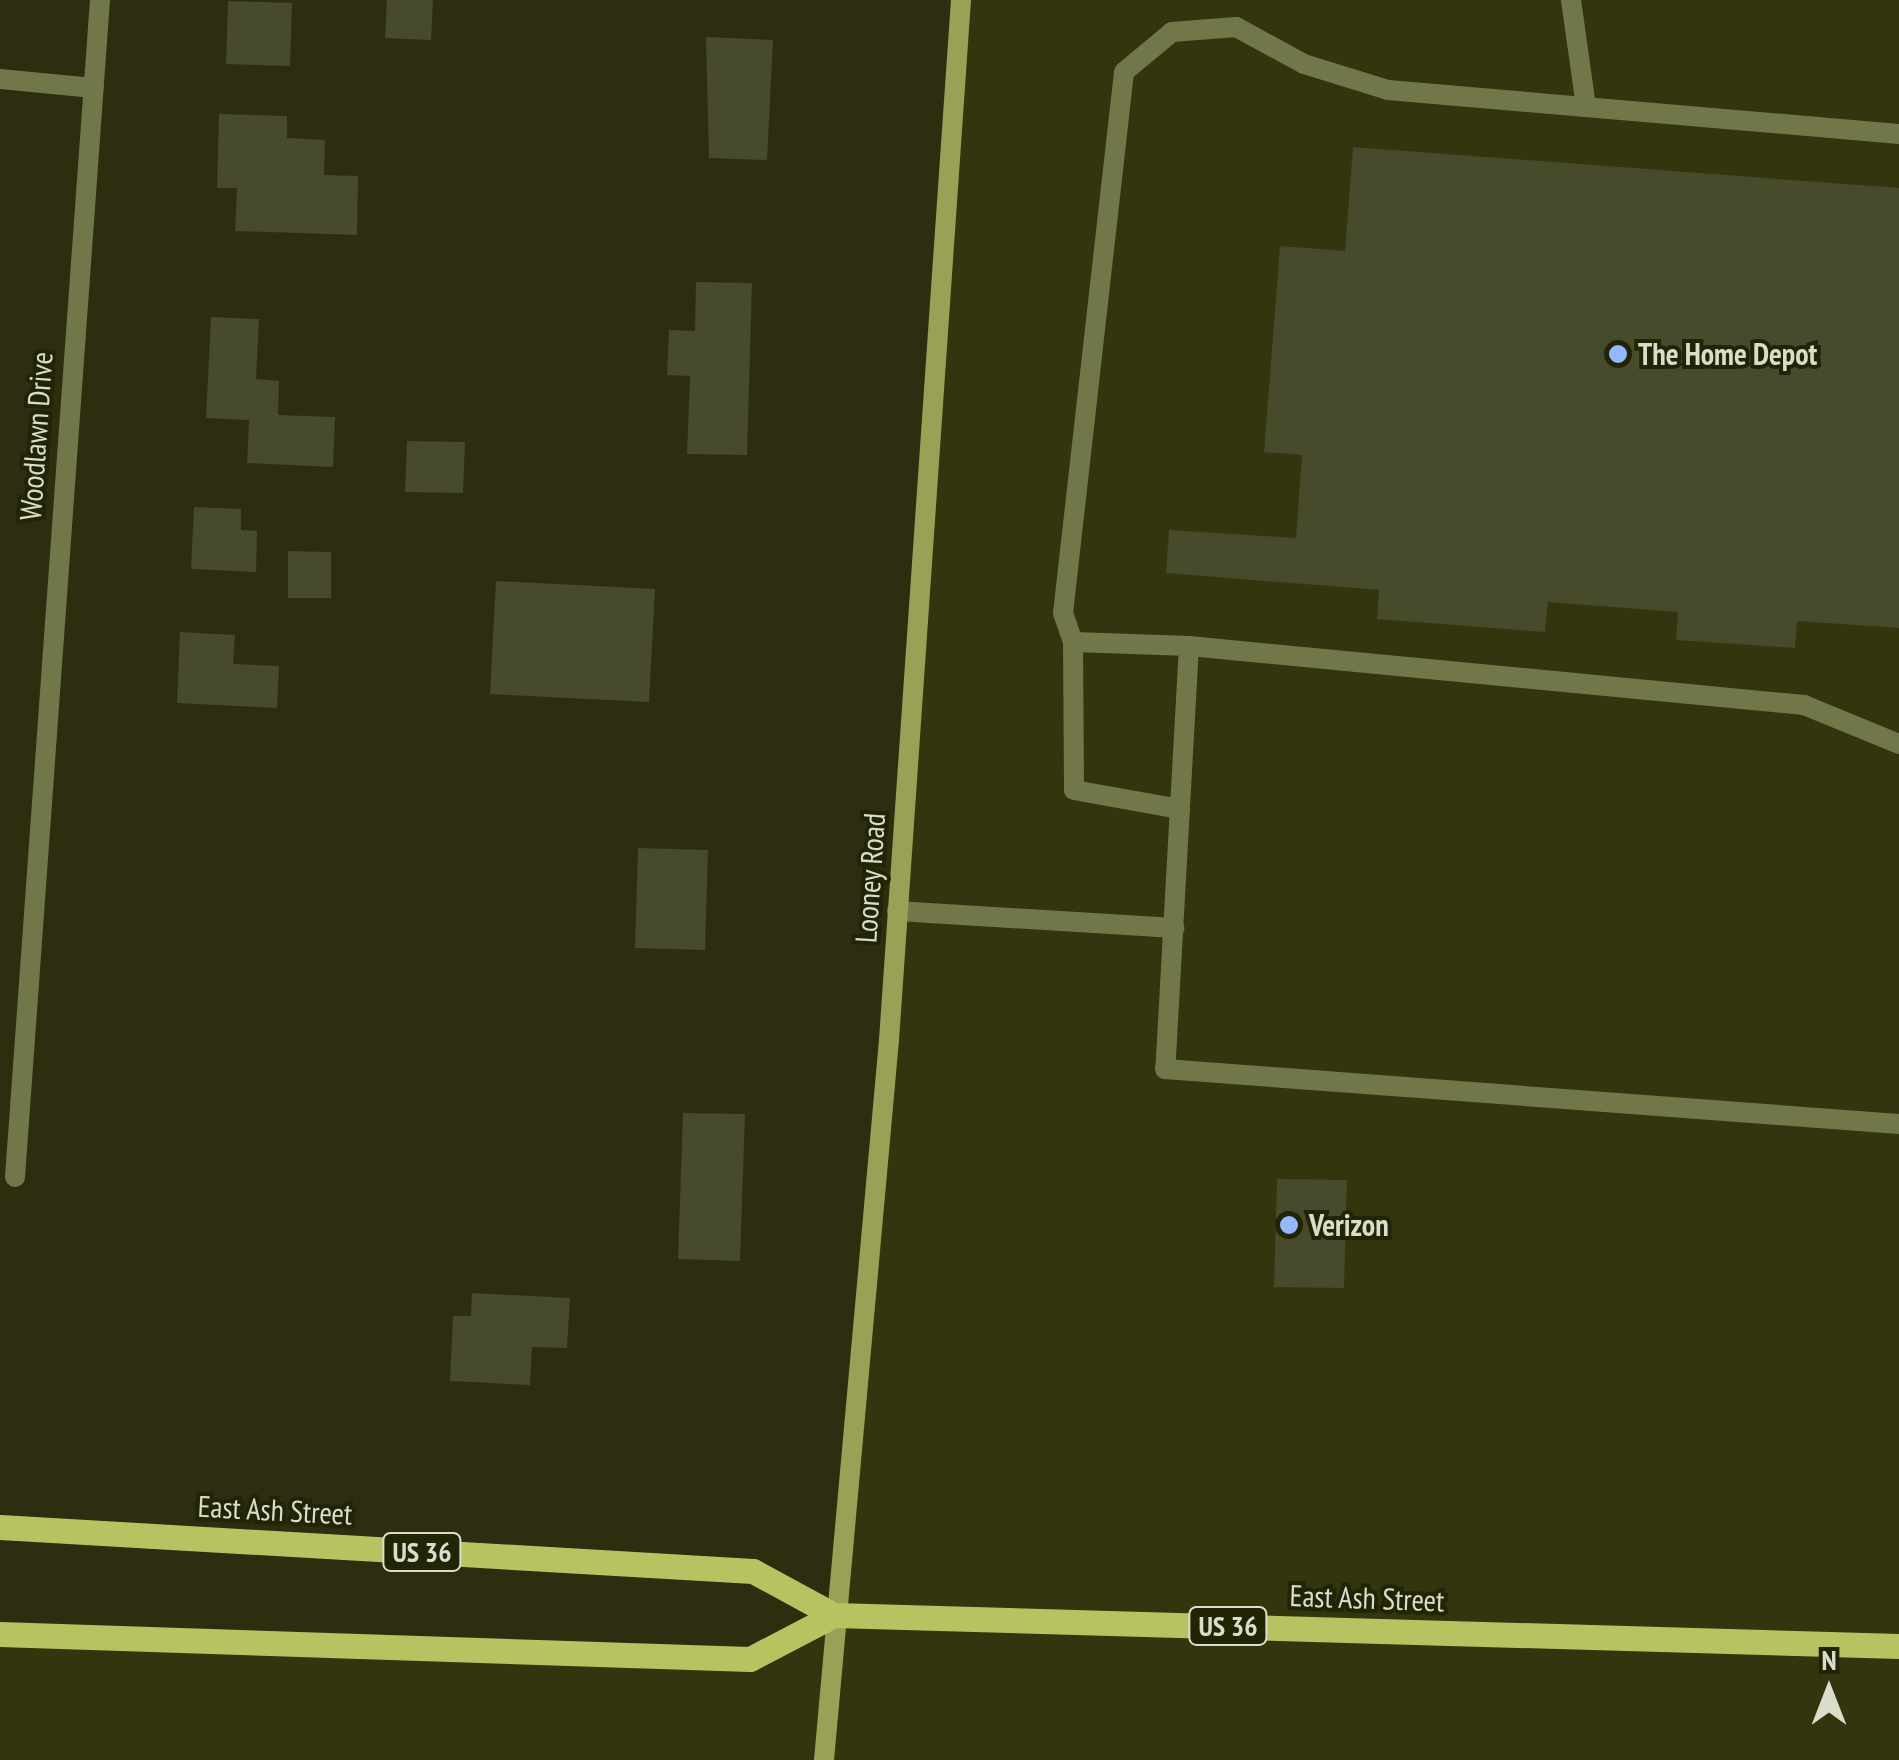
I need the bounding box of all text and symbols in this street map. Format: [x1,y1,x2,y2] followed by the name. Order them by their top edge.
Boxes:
[1638,336,1817,372] place label: The Home Depot
[1607,343,1629,365] marker: The Home Depot
[12,351,60,521] street label: Woodlawn Drive
[847,811,893,945] street label: Looney Road
[1309,1207,1389,1243] place label: Verizon
[1278,1214,1300,1236] marker: Verizon
[196,1488,354,1532] street label: East Ash Street
[382,1529,462,1575] road number: US 36
[1289,1577,1445,1619] street label: East Ash Street
[1188,1603,1268,1649] road number: US 36
[1779,1640,1879,1740] north arrow
[1821,1641,1837,1678] text: N

